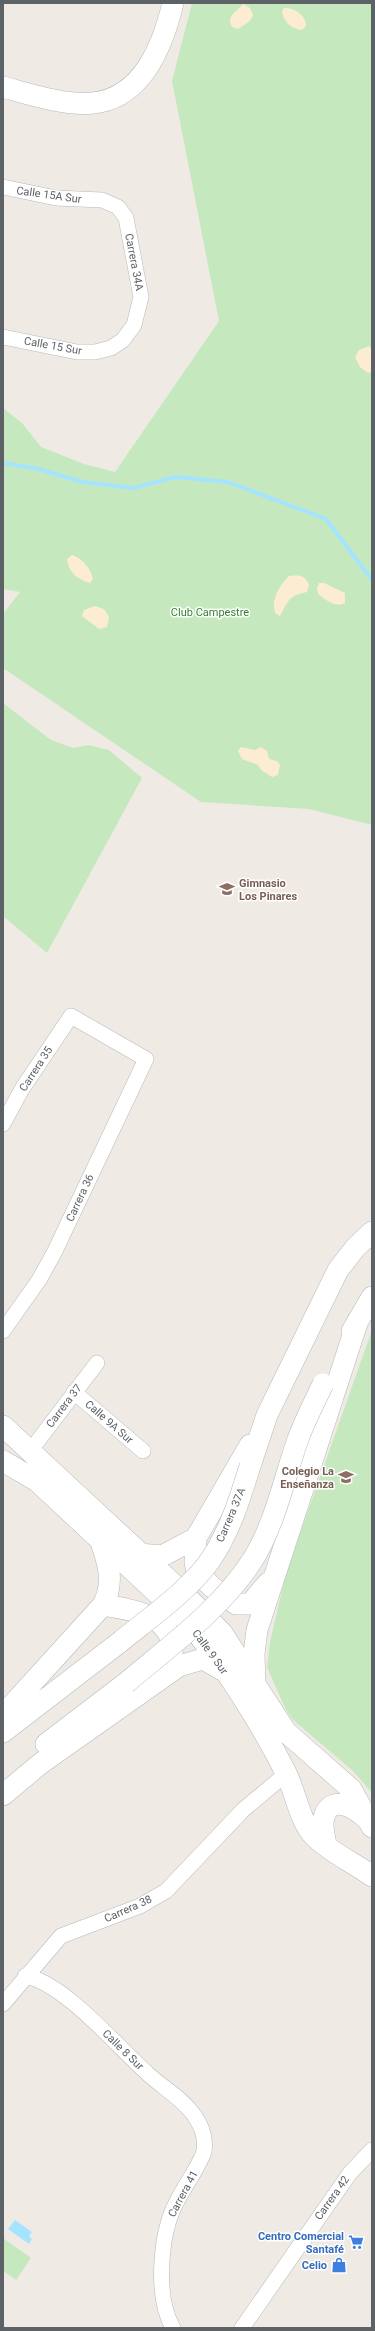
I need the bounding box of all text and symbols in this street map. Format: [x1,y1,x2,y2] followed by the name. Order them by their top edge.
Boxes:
[16,184,83,206] street label: Calle 15A Sur
[122,232,146,293] street label: Carrera 34A
[23,335,83,358] street label: Calle 15 Sur
[171,606,249,619] park label: Club Campestre
[239,877,297,903] place label: Gimnasio Los Pinares
[218,880,236,898] school or university icon: Gimnasio Los Pinares
[17,1044,55,1094] street label: Carrera 35
[63,1172,97,1224] street label: Carrera 36
[43,1382,85,1430] street label: Carrera 37
[82,1398,136,1447] street label: Calle 9A Sur
[280,1465,334,1491] place label: Colegio La Enseñanza
[337,1468,355,1486] school or university icon: Colegio La Enseñanza
[214,1485,249,1544] street label: Carrera 37A
[189,1627,231,1677] street label: Calle 9 Sur
[102,1893,154,1925] street label: Carrera 38
[100,2027,147,2073] street label: Calle 8 Sur
[165,2168,201,2220] street label: Carrera 41
[312,2173,352,2223] street label: Carrera 42
[258,2230,344,2256] place label: Centro Comercial Santafé
[347,2233,365,2251] supermarket icon: Centro Comercial Santafé
[330,2256,348,2274] shop icon: Celio
[302,2259,327,2272] place label: Celio

